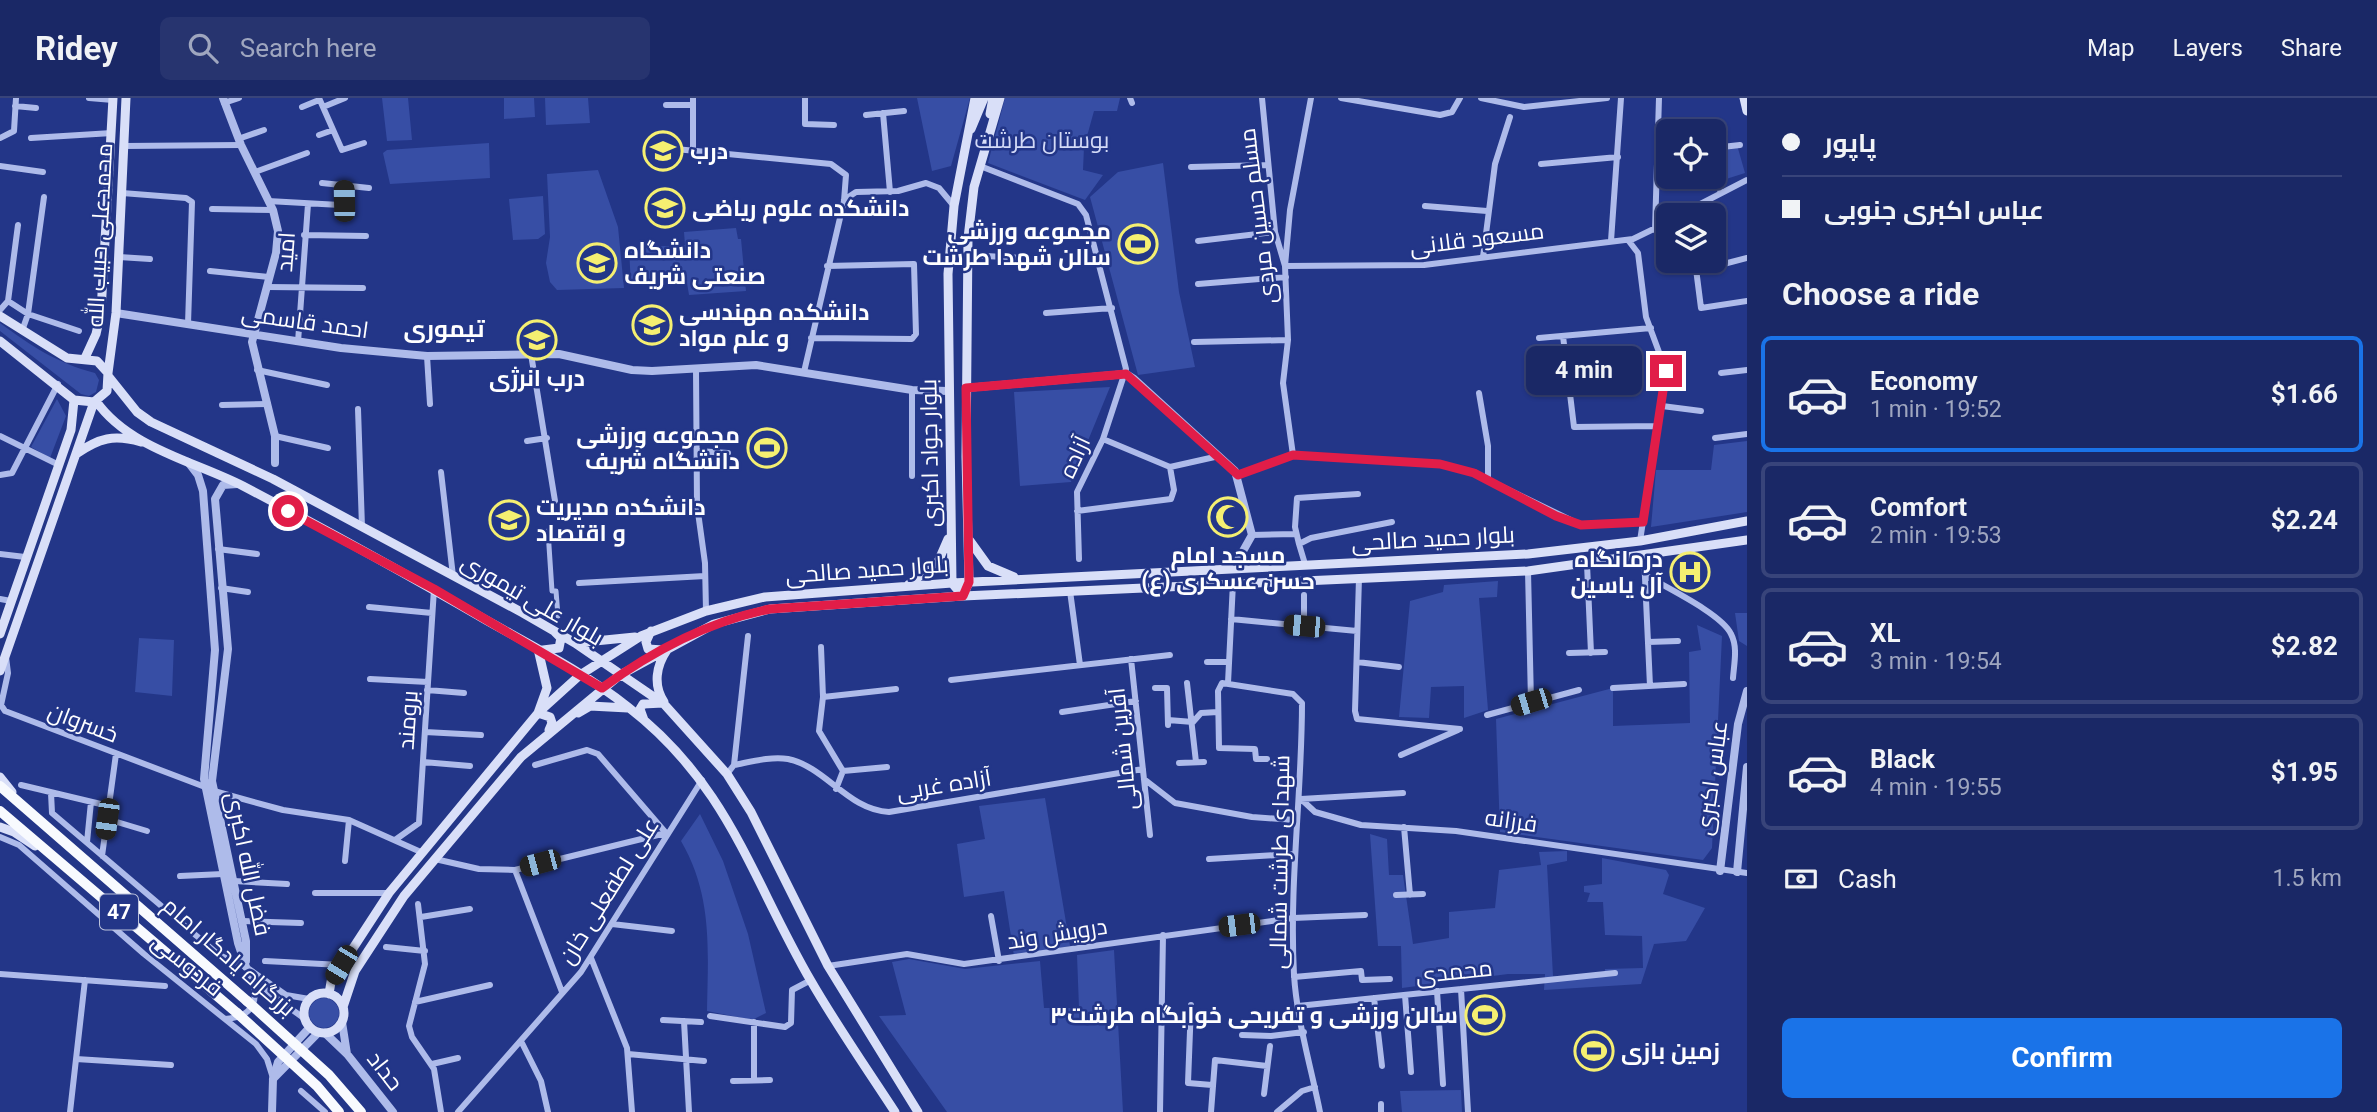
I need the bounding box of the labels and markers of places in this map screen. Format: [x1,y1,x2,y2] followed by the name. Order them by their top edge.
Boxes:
[642,130,684,172] school or university icon: درب
[690,138,728,165] place label: درب
[644,187,686,229] school or university icon: دانشکده علوم ریاضی
[692,195,910,224] place label: دانشکده علوم ریاضی
[923,218,1111,271] place label: مجموعه ورزشی سالن شهدا طرشت
[1117,223,1159,265] sports icon: مجموعه ورزشی سالن شهدا طرشت
[624,237,766,290] place label: دانشگاه صنعتی شریف
[576,242,618,284] school or university icon: دانشگاه صنعتی شریف
[679,299,869,354] place label: دانشکده مهندسی و علم مواد
[631,304,673,346] school or university icon: دانشکده مهندسی و علم مواد
[516,319,558,361] school or university icon: درب انرژی
[489,365,585,392] place label: درب انرژی
[576,422,740,475] place label: مجموعه ورزشی دانشگاه شریف
[746,427,788,469] sports icon: مجموعه ورزشی دانشگاه شریف
[536,494,706,547] place label: دانشکده مدیریت و اقتصاد
[1207,496,1249,538] mosque icon: مسجد امام حسن عسکری (ع)
[488,499,530,541] school or university icon: دانشکده مدیریت و اقتصاد
[1141,542,1315,597] place label: مسجد امام حسن عسکری (ع)
[1570,546,1664,599] place label: درمانگاه آل یاسین
[1669,551,1711,593] hospital icon: درمانگاه آل یاسین
[1464,994,1506,1036] sports icon: سالن ورزشی و تفریحی خوابگاه طرشت۳
[1050,1002,1458,1029] place label: سالن ورزشی و تفریحی خوابگاه طرشت۳
[1573,1030,1615,1072] sports icon: زمین بازی
[1621,1038,1720,1065] place label: زمین بازی

